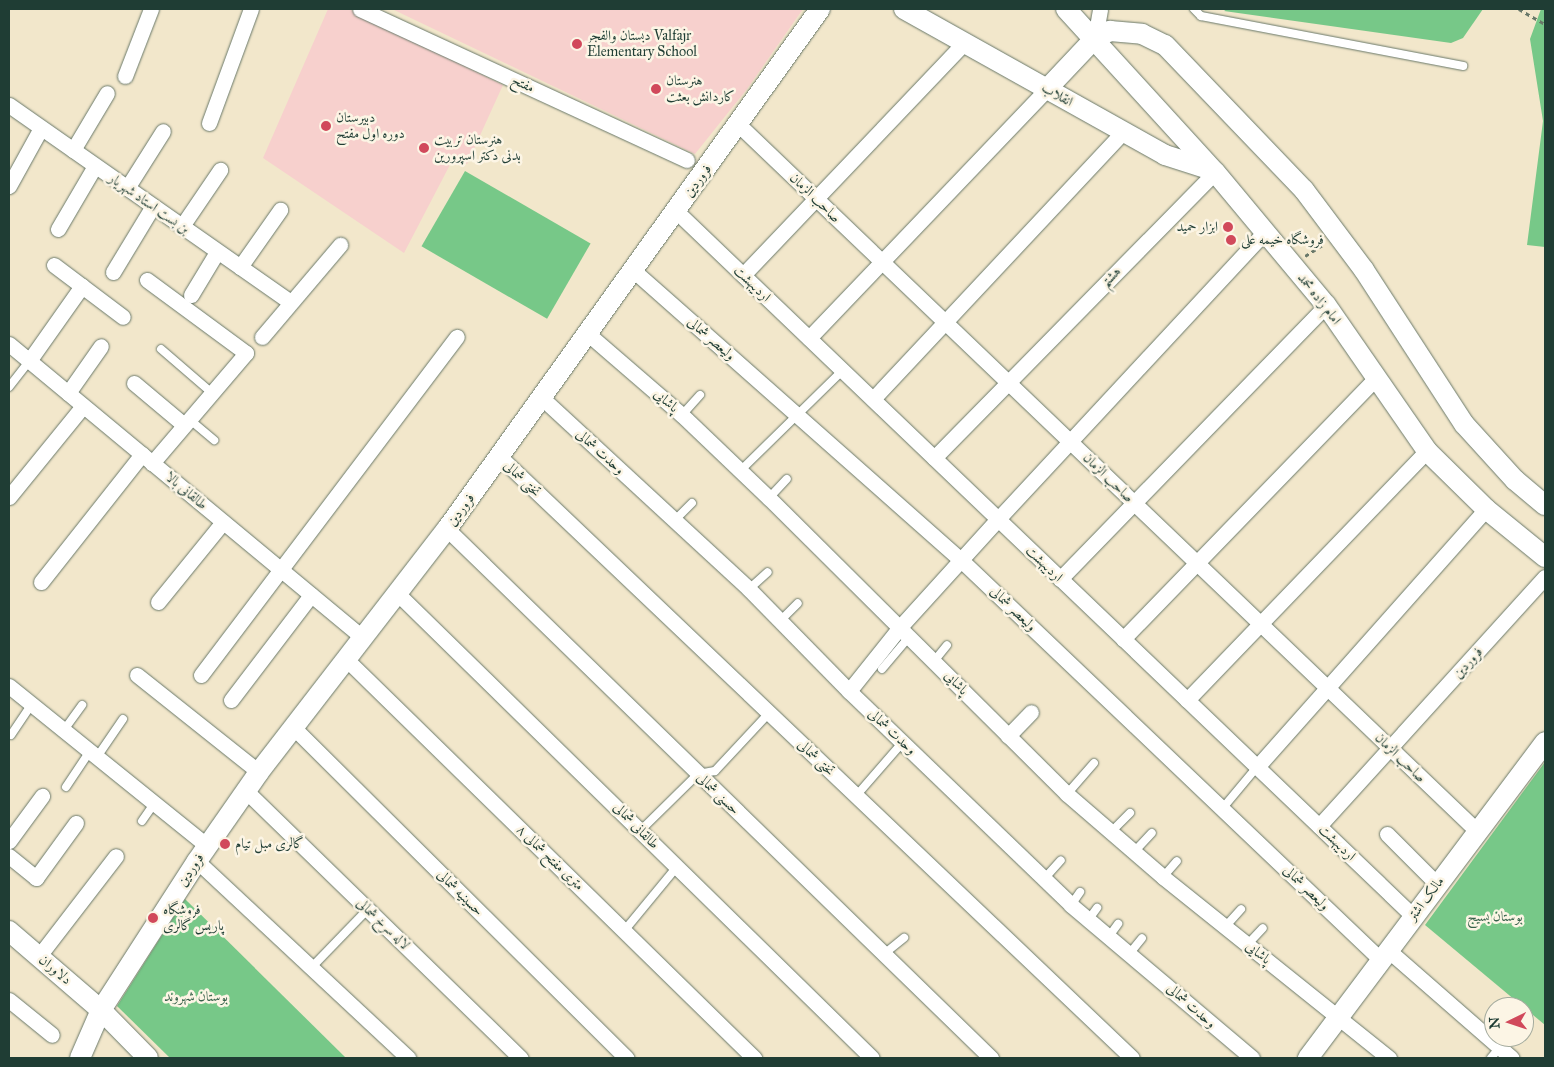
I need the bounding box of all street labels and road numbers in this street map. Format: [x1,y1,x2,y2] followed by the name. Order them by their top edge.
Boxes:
[509,72,537,96] street label: مفتح
[1038,80,1076,110] street label: انقلاب
[681,161,715,201] street label: فروردین
[105,170,193,238] street label: بن بست استاد شهریار
[786,170,844,226] street label: صاحب الزمان
[730,262,774,306] street label: اردیبهشت
[1097,263,1125,291] street label: هشتم
[1294,270,1344,328] street label: امام زاده محمد
[684,314,738,364] street label: ولیعصر شمالی
[650,386,682,416] street label: پاشایی
[572,426,628,478] street label: وحدت شمالی
[1079,450,1137,506] street label: صاحب الزمان
[500,457,544,501] street label: تختی شمالی
[161,468,211,514] street label: طالقانی بالا
[444,490,478,530] street label: فروردین
[1022,542,1066,586] street label: اردیبهشت
[986,583,1040,635] street label: ولیعصر شمالی
[1450,644,1486,682] street label: فروردین
[940,667,972,699] street label: پاشایی
[864,706,920,758] street label: وحدت شمالی
[1371,730,1429,786] street label: صاحب الزمان
[794,736,838,780] street label: تختی شمالی
[693,769,743,819] street label: حسنی شمالی
[610,799,662,853] street label: طالقانی شمالی
[1315,821,1359,865] street label: اردیبهشت
[513,822,587,894] street label: ۸ متری مفتح شمالی
[174,850,208,890] street label: فروردین
[1279,862,1333,914] street label: ولیعصر شمالی
[433,866,487,920] street label: حسینیه شمالی
[1404,873,1448,925] street label: مالک اشتر
[353,895,413,953] street label: لاله سرخ شمالی
[1242,938,1274,968] street label: پاشایی
[35,952,75,988] street label: دلاوران
[1163,980,1219,1032] street label: وحدت شمالی

